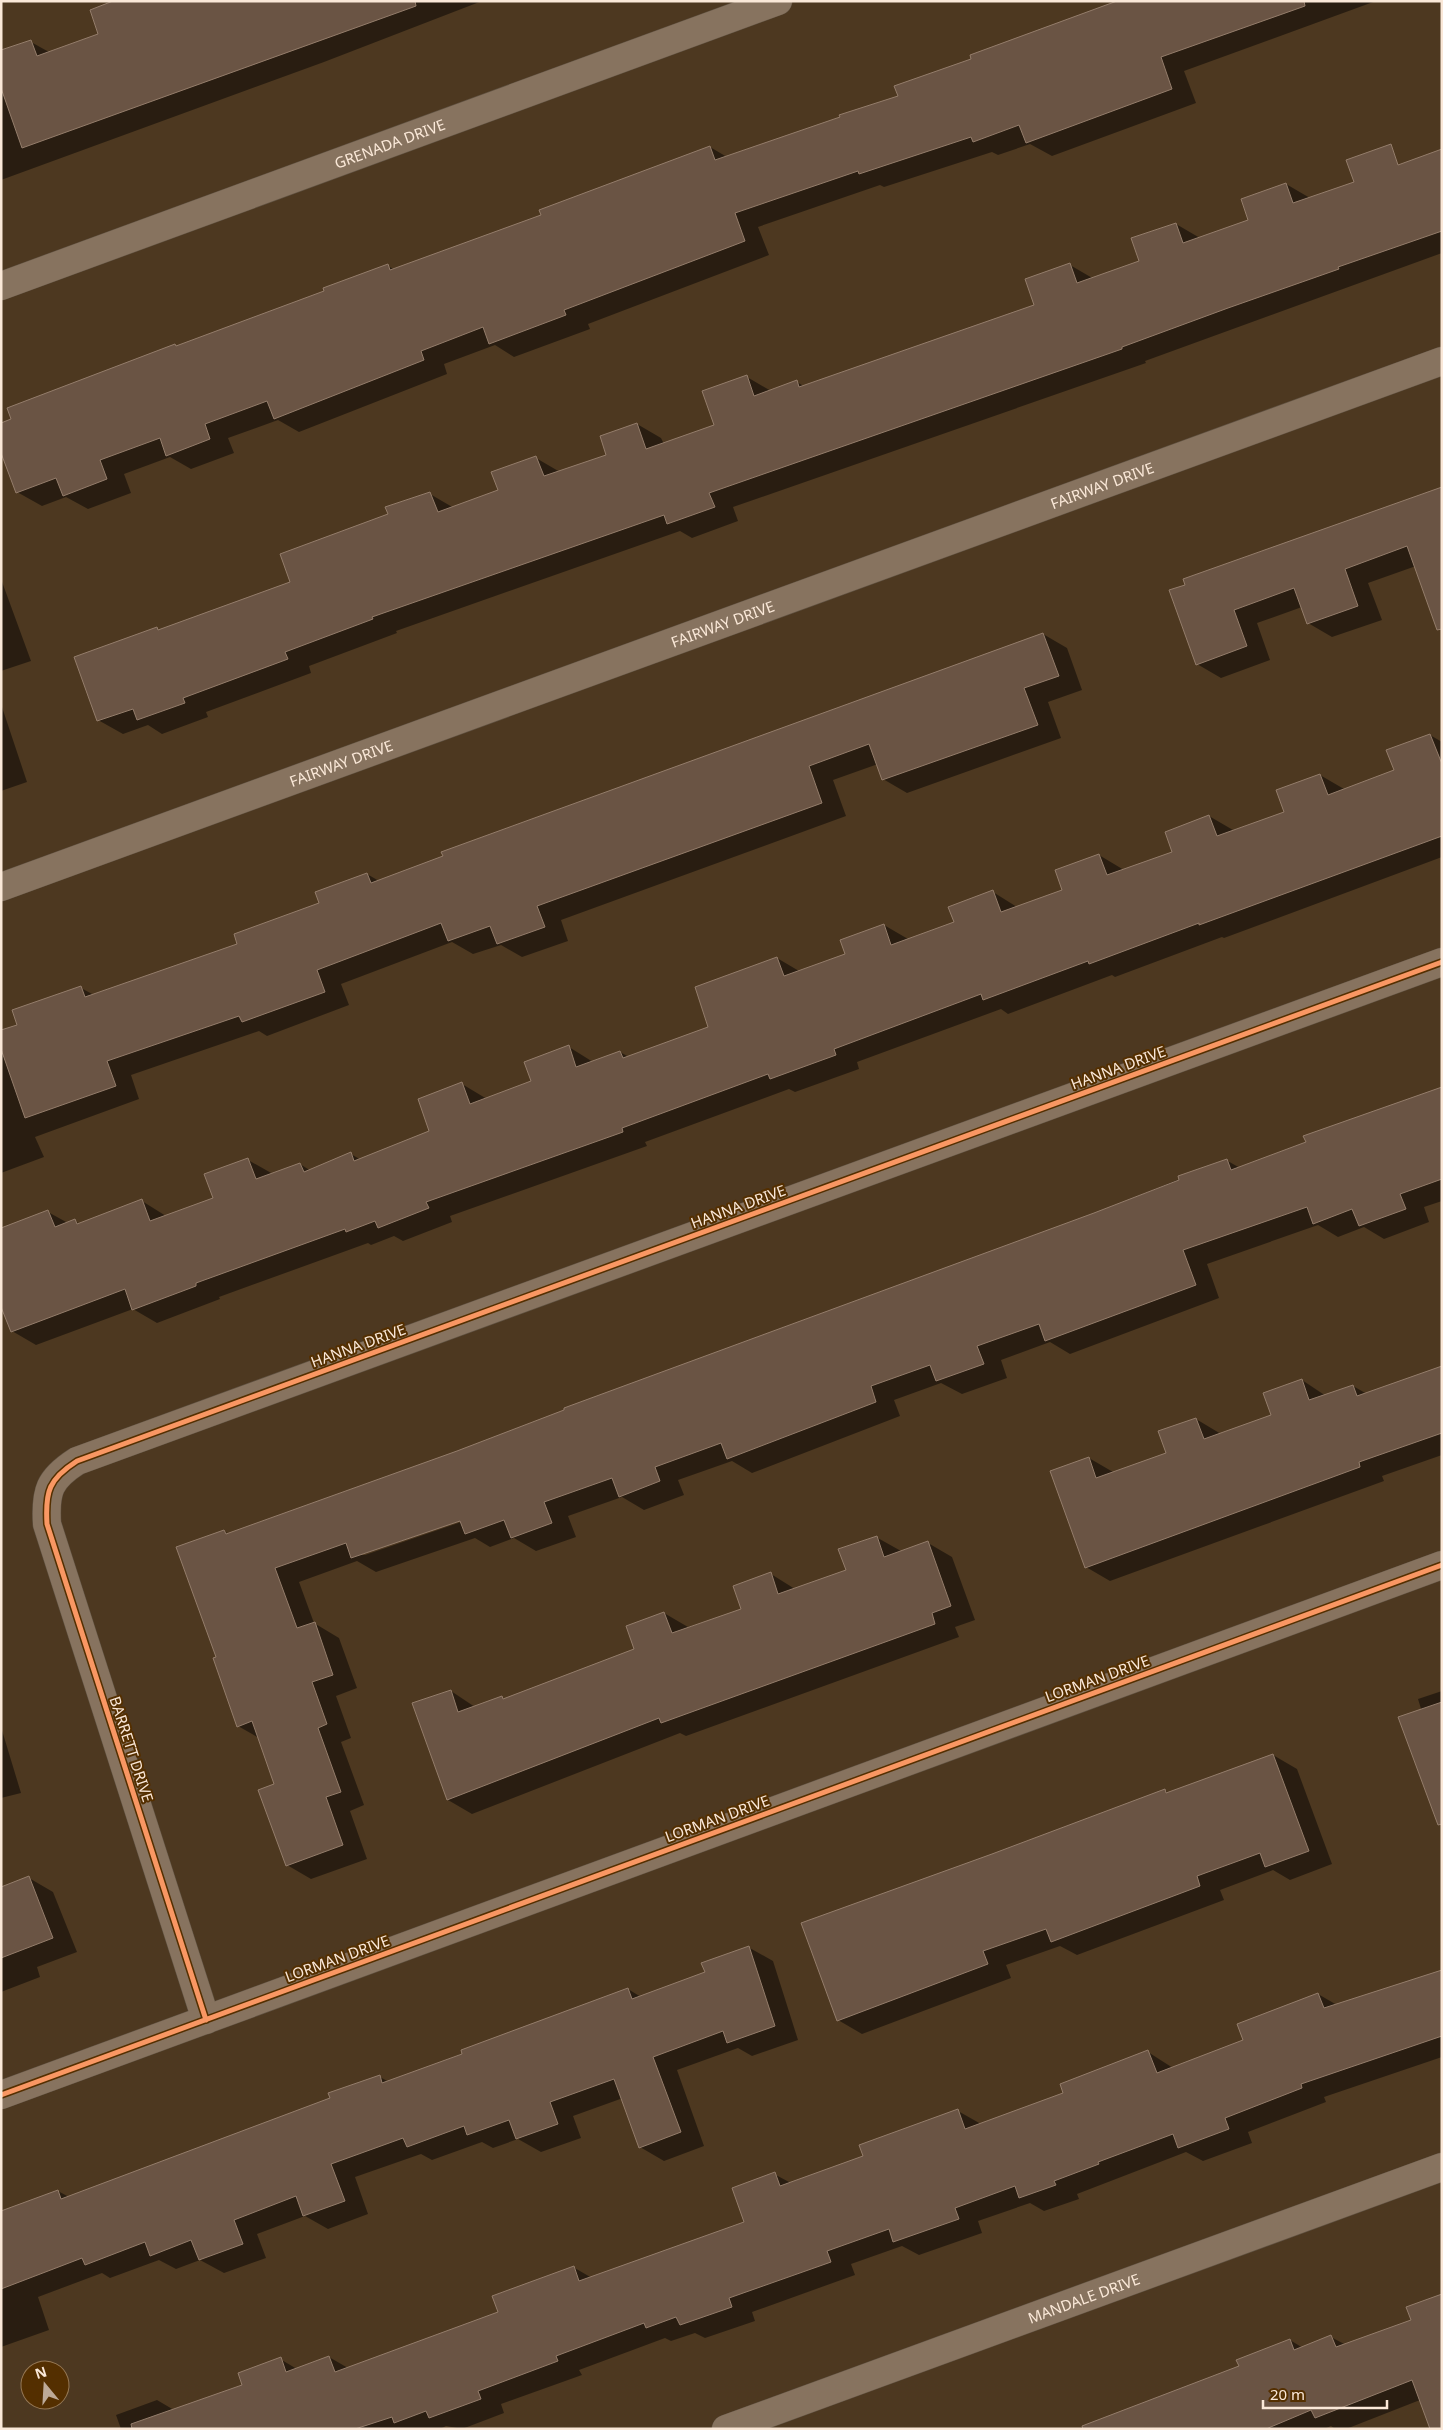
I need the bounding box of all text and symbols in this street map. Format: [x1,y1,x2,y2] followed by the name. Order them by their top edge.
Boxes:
[332,114,448,173] street label: GRENADA DRIVE
[1047,457,1156,513] street label: FAIRWAY DRIVE
[668,596,777,652] street label: FAIRWAY DRIVE
[287,735,396,791] street label: FAIRWAY DRIVE
[1068,1041,1168,1093] street label: HANNA DRIVE
[688,1180,788,1232] street label: HANNA DRIVE
[308,1319,408,1371] street label: HANNA DRIVE
[1042,1650,1152,1706] street label: LORMAN DRIVE
[106,1694,158,1804] street label: BARRETT DRIVE
[662,1790,772,1846] street label: LORMAN DRIVE
[282,1930,392,1986] street label: LORMAN DRIVE
[1025,2268,1143,2328] street label: MANDALE DRIVE
[20,2360,70,2410] north arrow
[32,2361,49,2383] text: N
[1263,2378,1387,2410] scale bar
[1270,2384,1305,2404] text: 20 m

